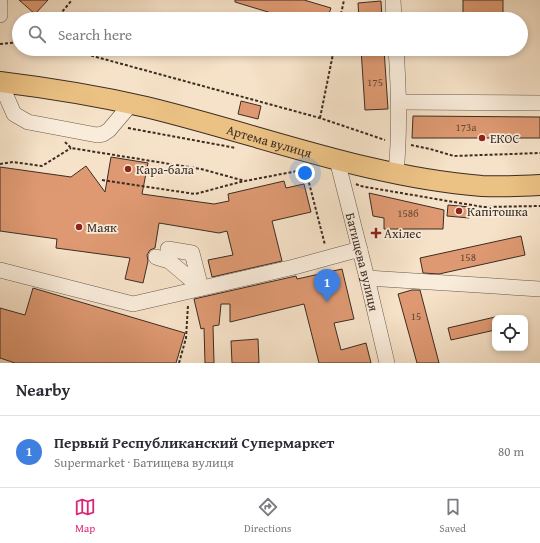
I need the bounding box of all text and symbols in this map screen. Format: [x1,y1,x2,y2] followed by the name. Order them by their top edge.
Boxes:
[12,12,528,56] search box
[26,23,48,45] icon: search
[58,24,132,45] text: Search here
[367,74,383,90] house number: 175
[455,119,477,135] house number: 173а
[225,120,314,162] street label: Артема вулиця
[490,129,520,148] place label: ЕКОС
[477,133,487,143] marker: ЕКОС
[136,160,195,179] place label: Кара-бала
[295,163,315,183] your location
[123,164,133,174] marker: Кара-бала
[467,202,529,221] place label: Капітошка
[397,205,419,221] house number: 158б
[454,206,464,216] marker: Капітошка
[341,210,384,313] street label: Батищева вулиця
[87,218,117,237] place label: Маяк
[74,222,84,232] marker: Маяк
[384,224,421,243] place label: Ахілес
[371,228,381,238] marker: Ахілес
[460,249,476,265] house number: 158
[314,269,340,302] pin: 1
[411,308,421,324] house number: 15
[492,315,528,351] map controls
[492,315,528,351] button: locate
[16,377,70,402] text: Nearby
[54,432,334,453] text: Первый Республиканский Супермаркет
[26,442,32,461] text: 1
[498,442,524,461] text: 80 m
[54,453,234,472] text: Supermarket · Батищева вулиця
[74,496,96,536] tab: Map
[244,496,291,536] tab: Directions
[439,496,466,536] tab: Saved

